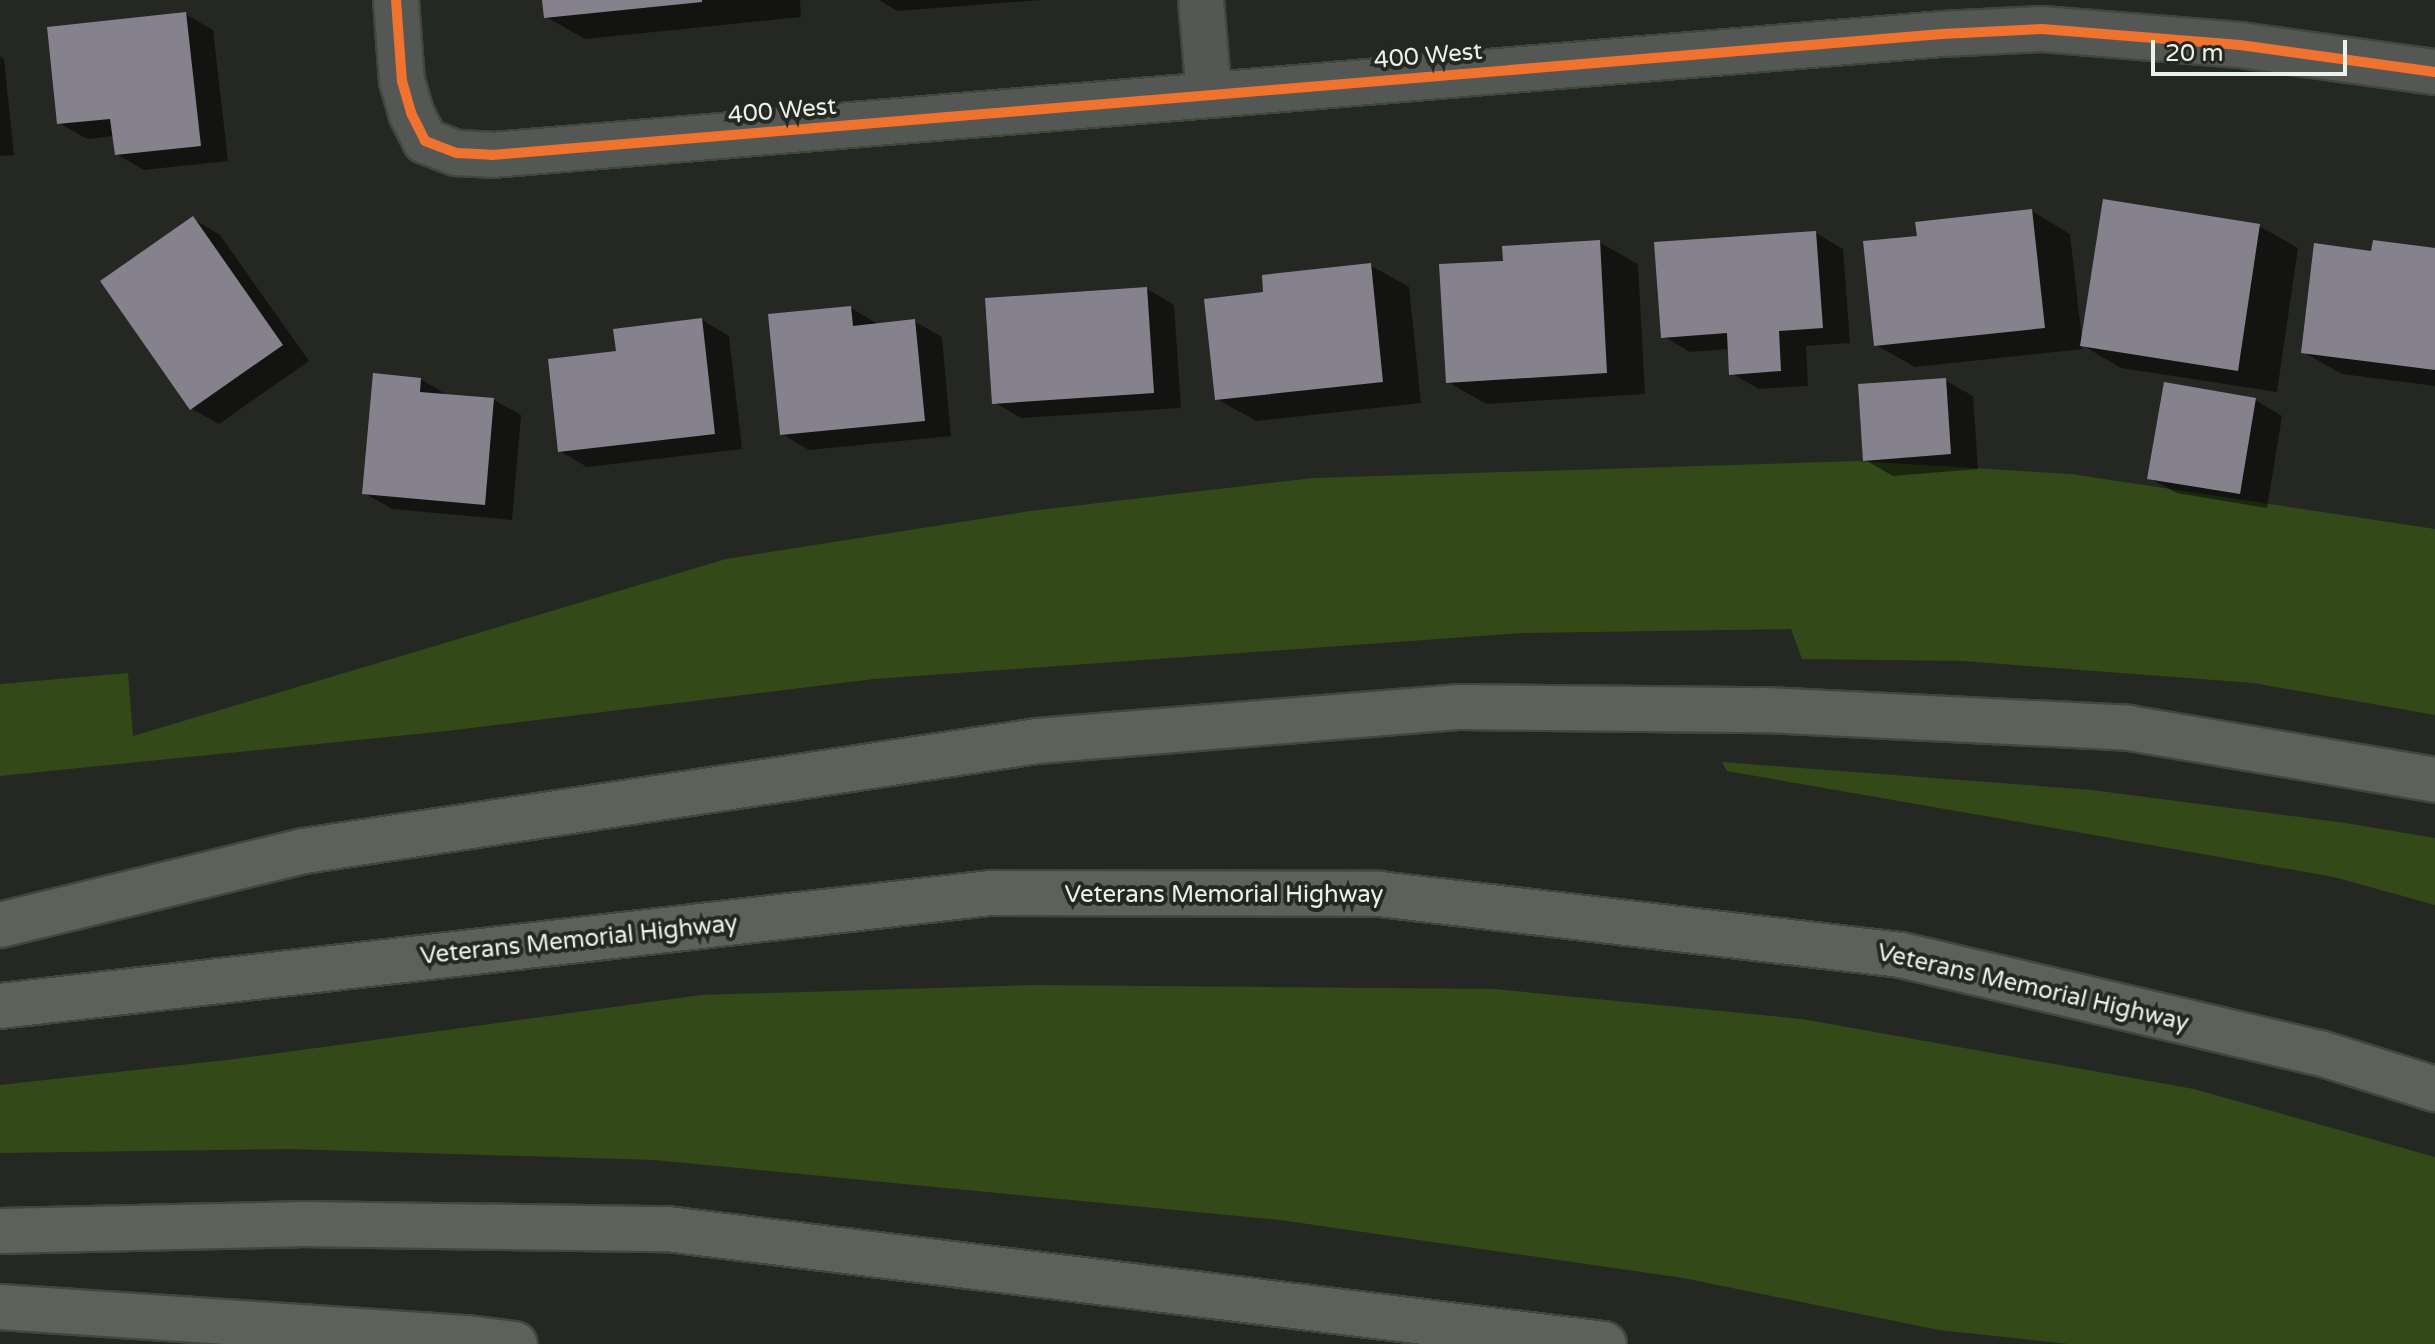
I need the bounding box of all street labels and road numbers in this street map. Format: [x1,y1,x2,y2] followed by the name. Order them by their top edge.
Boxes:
[1373,37,1483,75] street label: 400 West
[727,92,837,130] street label: 400 West
[1065,881,1383,909] street label: Veterans Memorial Highway
[419,909,739,971] street label: Veterans Memorial Highway
[1874,938,2192,1038] street label: Veterans Memorial Highway

